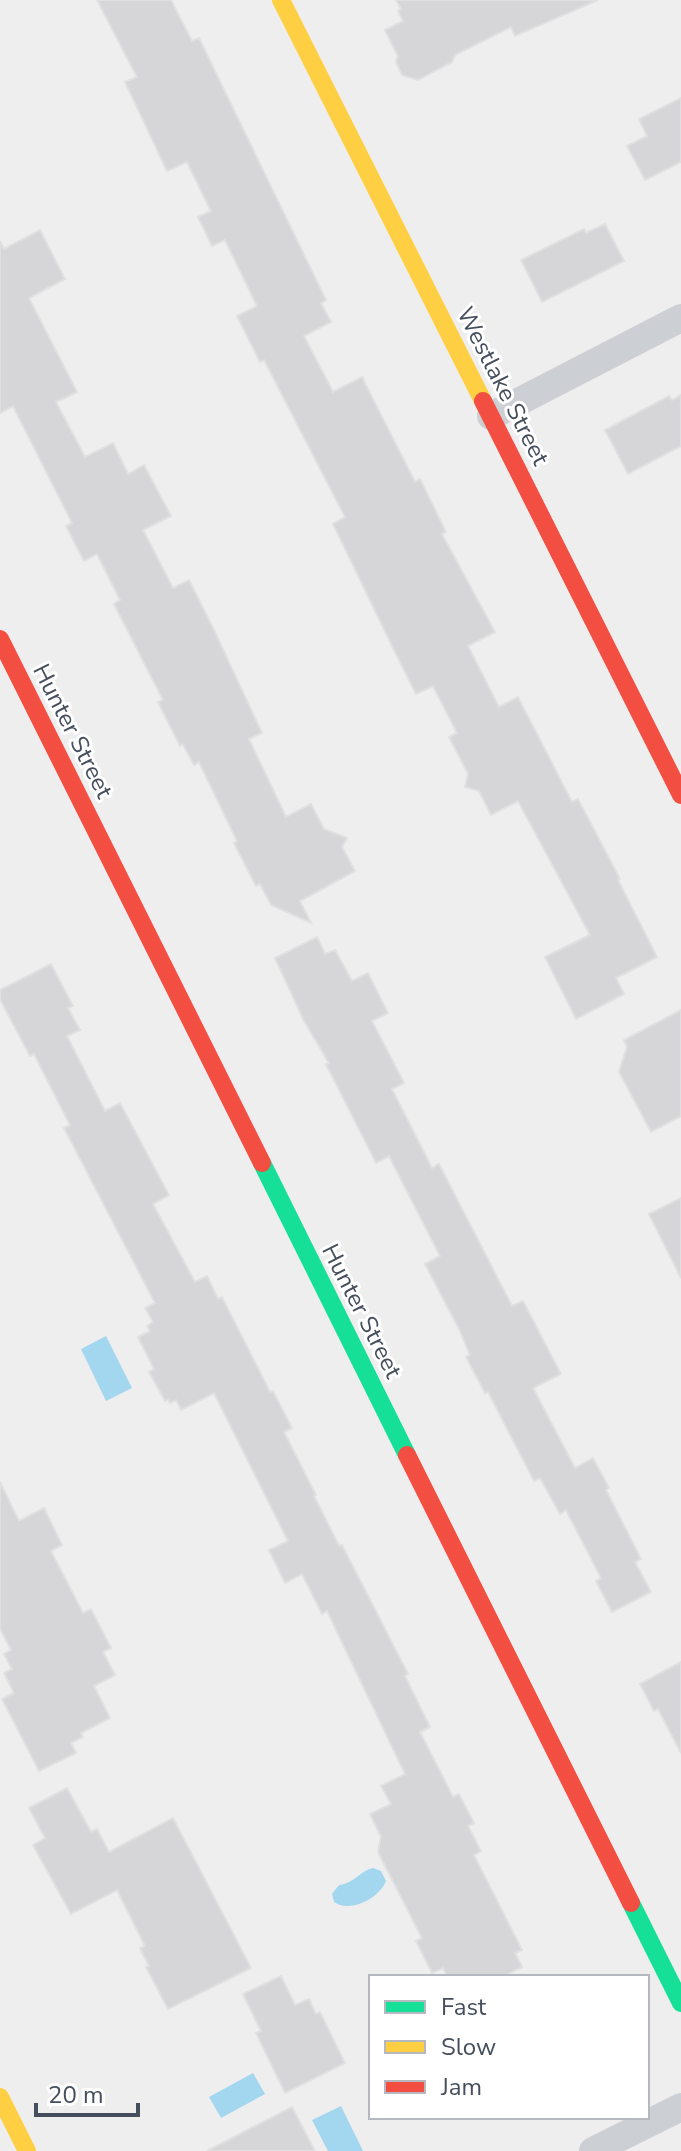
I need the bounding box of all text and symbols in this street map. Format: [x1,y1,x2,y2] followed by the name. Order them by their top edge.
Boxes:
[449,301,557,471] street label: Westlake Street
[25,658,121,804] street label: Hunter Street
[314,1238,410,1384] street label: Hunter Street
[369,1975,649,2119] legend
[441,1991,487,2023] text: Fast
[441,2031,496,2063] text: Slow
[36,2067,138,2117] scale bar
[440,2071,482,2103] text: Jam
[48,2079,104,2111] text: 20 m

